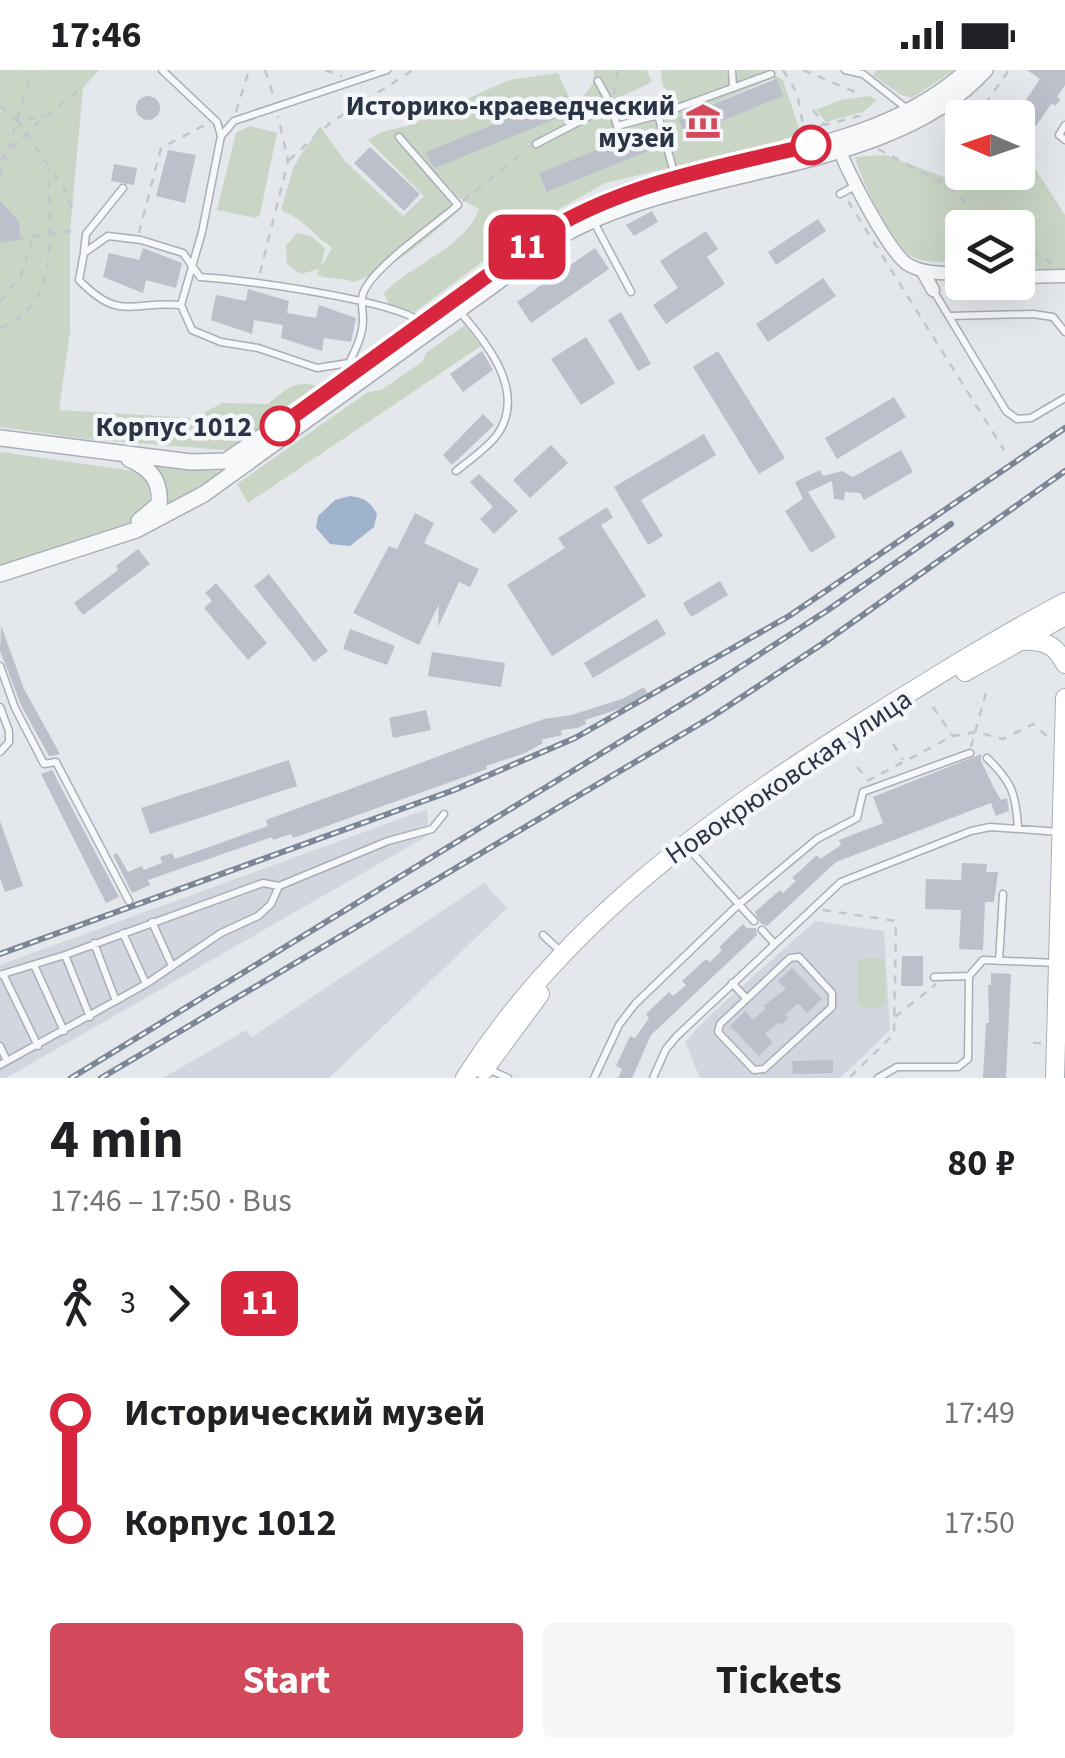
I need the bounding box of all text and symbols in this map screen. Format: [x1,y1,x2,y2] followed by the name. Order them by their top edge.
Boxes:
[50,8,142,62] text: 17:46
[346,86,675,158] place label: Историко-краеведческий музей
[945,100,1035,190] north arrow
[945,100,1035,300] map controls
[684,102,722,140] museum icon: Историко-краеведческий музей
[792,126,830,164] unlabelled marker
[945,210,1035,300] button: layers
[482,214,572,280] line badge: 11
[509,222,545,272] text: 11
[95,407,252,447] place label: Корпус 1012
[261,407,299,445] marker: Корпус 1012
[657,679,920,874] street label: Новокрюковская улица
[50,1101,184,1179] text: 4 min
[947,1136,1015,1190] text: 80 ₽
[50,1178,292,1224] text: 17:46 – 17:50 · Bus
[50,1276,105,1331] icon: walk
[151,1276,206,1331] icon: forward
[241,1278,278,1328] text: 11
[120,1280,136,1326] text: 3
[124,1386,485,1440] text: Исторический музей
[943,1390,1015,1436] text: 17:49
[124,1496,336,1550] text: Корпус 1012
[943,1500,1015,1546] text: 17:50
[50,1623,523,1738] button: Start
[543,1623,1015,1738] button: Tickets

